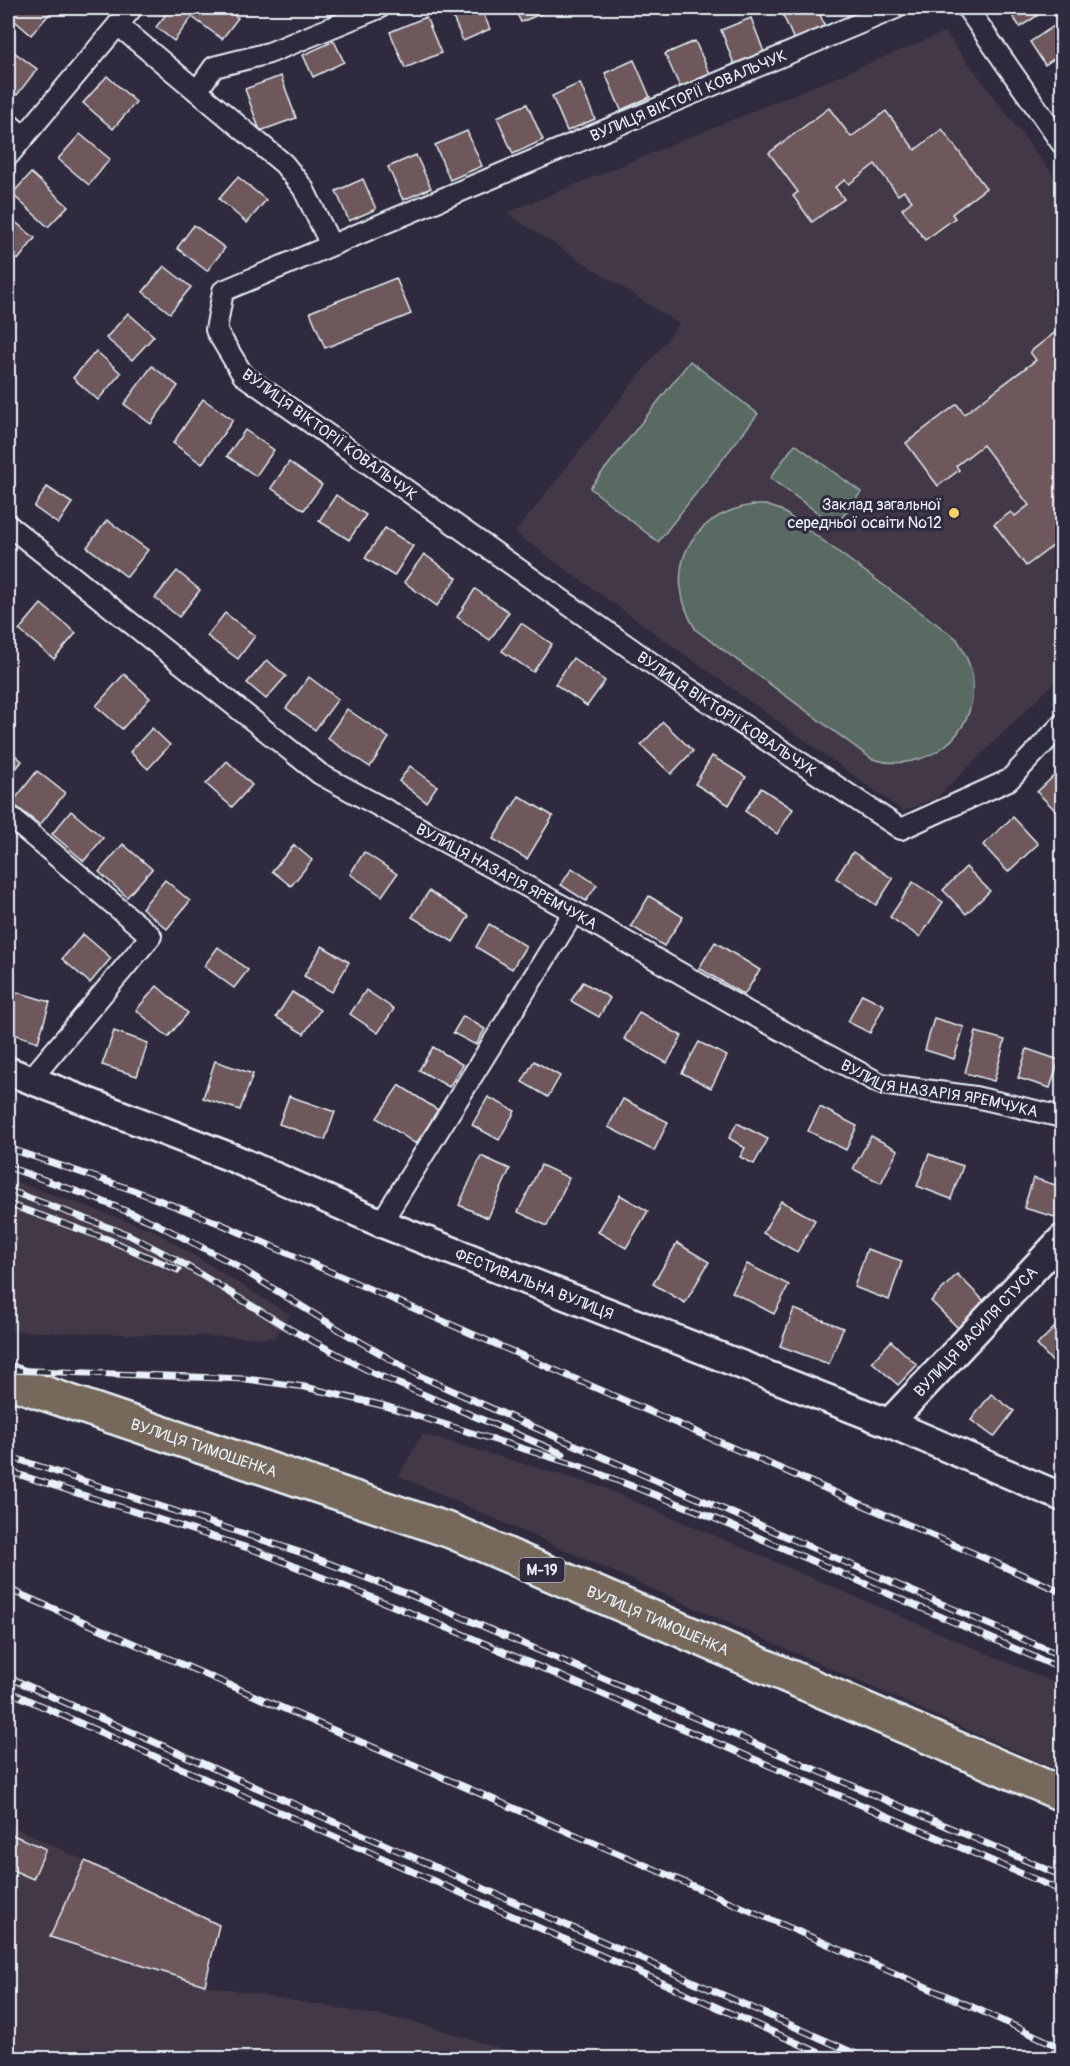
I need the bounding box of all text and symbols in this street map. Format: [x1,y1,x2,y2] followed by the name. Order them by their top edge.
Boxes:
[587,45,790,146] street label: ВУЛИЦЯ ВІКТОРІЇ КОВАЛЬЧУК
[238,365,421,505] street label: ВУЛИЦЯ ВІКТОРІЇ КОВАЛЬЧУК
[787,495,942,533] place label: Заклад загальної середньої освіти №12
[947,506,961,520] marker: Заклад загальної середньої освіти №12
[633,647,820,782] street label: ВУЛИЦЯ ВІКТОРІЇ КОВАЛЬЧУК
[412,819,601,934] street label: ВУЛИЦЯ НАЗАРІЯ ЯРЕМЧУКА
[837,1055,1040,1122] street label: ВУЛИЦЯ НАЗАРІЯ ЯРЕМЧУКА
[452,1244,616,1325] street label: ФЕСТИВАЛЬНА ВУЛИЦЯ
[910,1262,1042,1401] street label: ВУЛИЦЯ ВАСИЛЯ СТУСА
[128,1414,280,1482] street label: ВУЛИЦЯ ТИМОШЕНКА
[520,1558,564,1582] road number: М-19
[583,1581,732,1660] street label: ВУЛИЦЯ ТИМОШЕНКА

